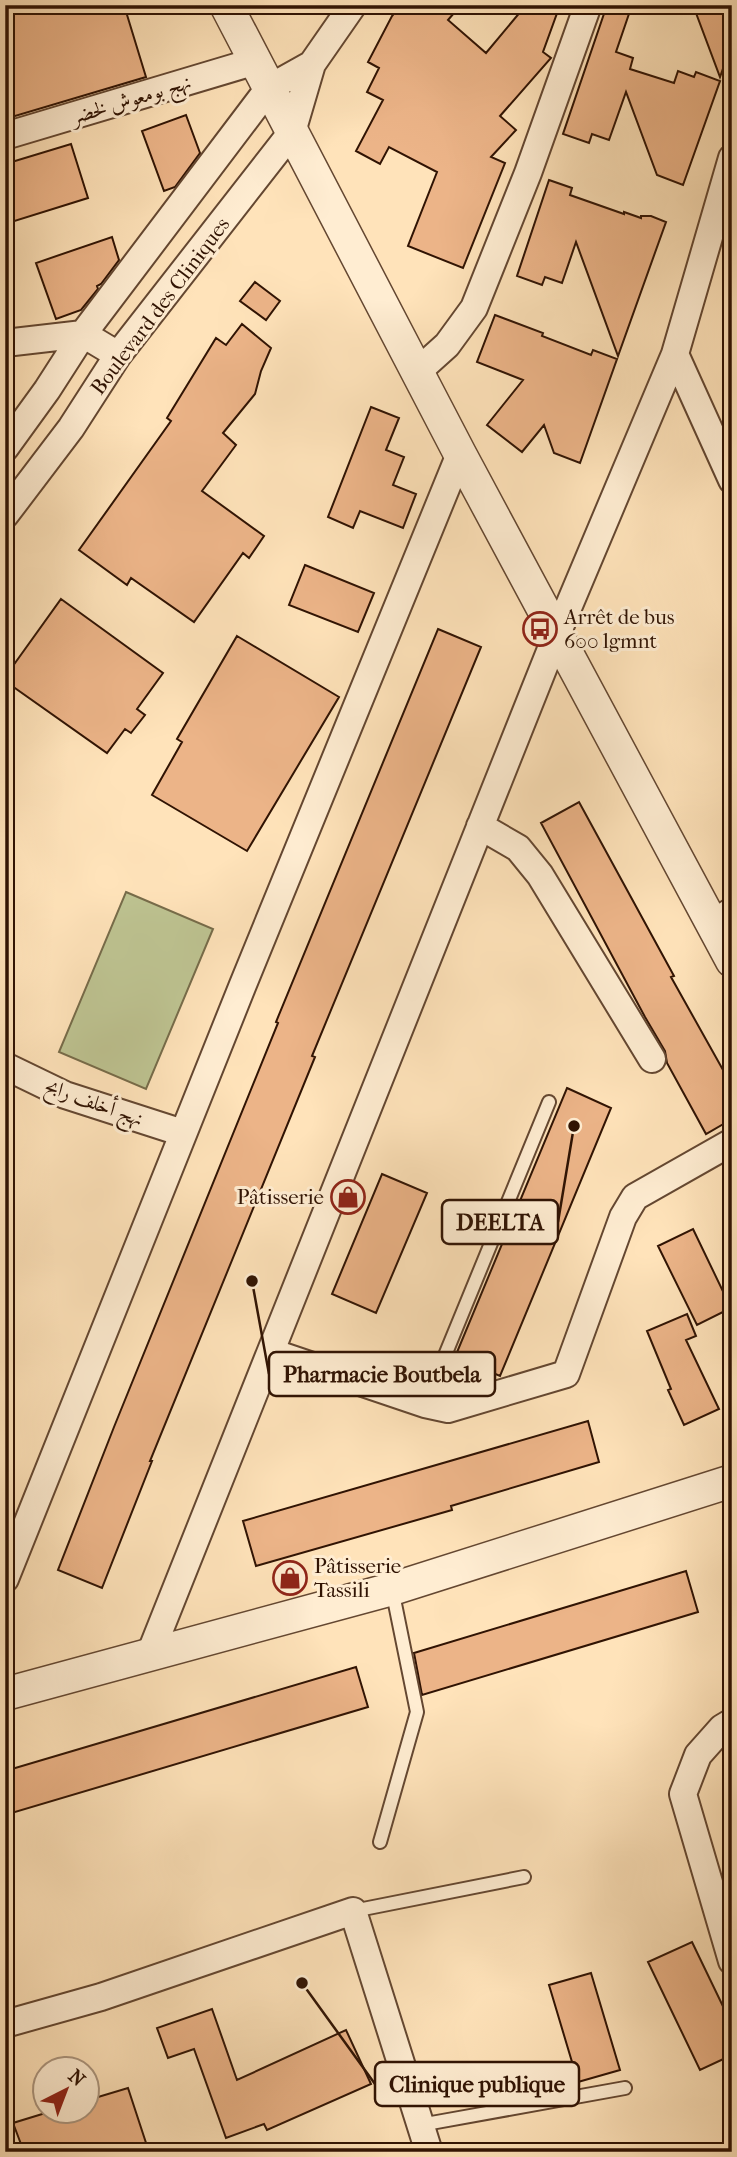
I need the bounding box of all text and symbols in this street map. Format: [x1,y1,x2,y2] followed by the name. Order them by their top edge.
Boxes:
[66,69,196,136] street label: نهج بومعوش لخضر
[85,212,235,399] street label: Boulevard des Cliniques
[563,605,675,653] place label: Arrêt de bus 600 lgmnt
[521,610,559,648] bus stop icon: Arrêt de bus 600 lgmnt
[39,1070,148,1137] street label: نهج أخلف رابح
[329,1178,367,1216] shop icon: Pâtisserie
[237,1185,324,1209] place label: Pâtisserie
[442,1200,558,1244] callout: DEELTA
[456,1209,545,1236] text: DEELTA
[269,1352,495,1396] callout: Pharmacie Boutbela
[283,1361,482,1388] text: Pharmacie Boutbela
[314,1554,401,1602] place label: Pâtisserie Tassili
[271,1559,309,1597] shop icon: Pâtisserie Tassili
[32,2056,102,2126] north arrow
[375,2062,579,2106] callout: Clinique publique
[64,2065,90,2091] text: N
[389,2071,566,2098] text: Clinique publique

